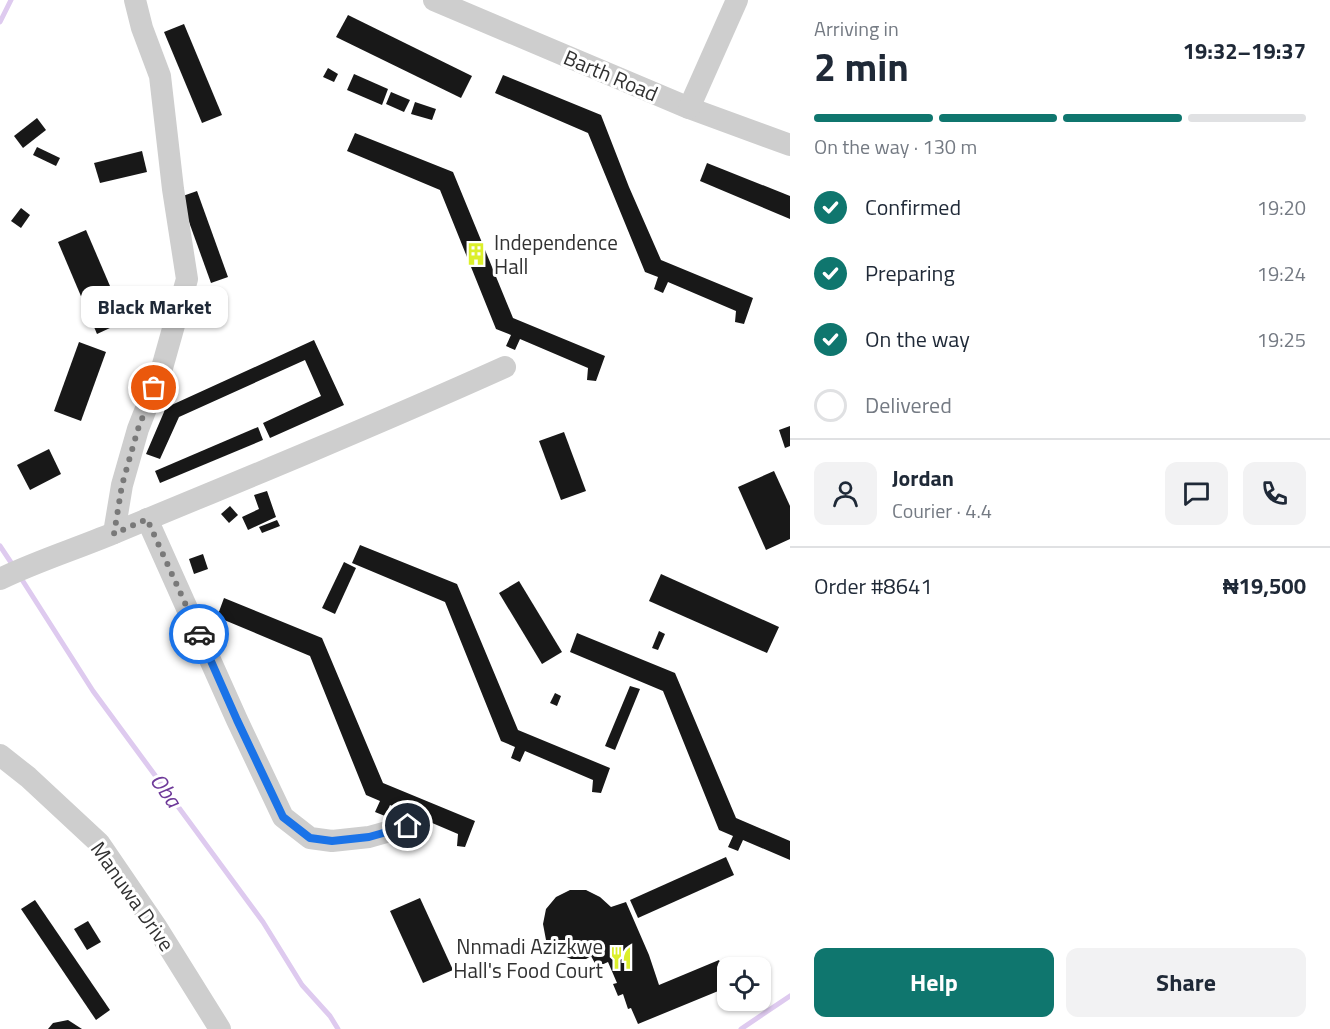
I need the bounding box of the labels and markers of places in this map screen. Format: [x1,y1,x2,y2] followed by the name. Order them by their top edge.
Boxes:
[494,226,618,282] place label: Independence Hall
[463,241,489,267] building icon: Independence Hall
[80,286,228,328] callout: Black Market
[128,362,179,413] pin
[382,800,433,851] pin
[453,930,604,986] place label: Nnmadi Azizkwe Hall's Food Court
[608,945,634,971] restaurant icon: Nnmadi Azizkwe Hall's Food Court

